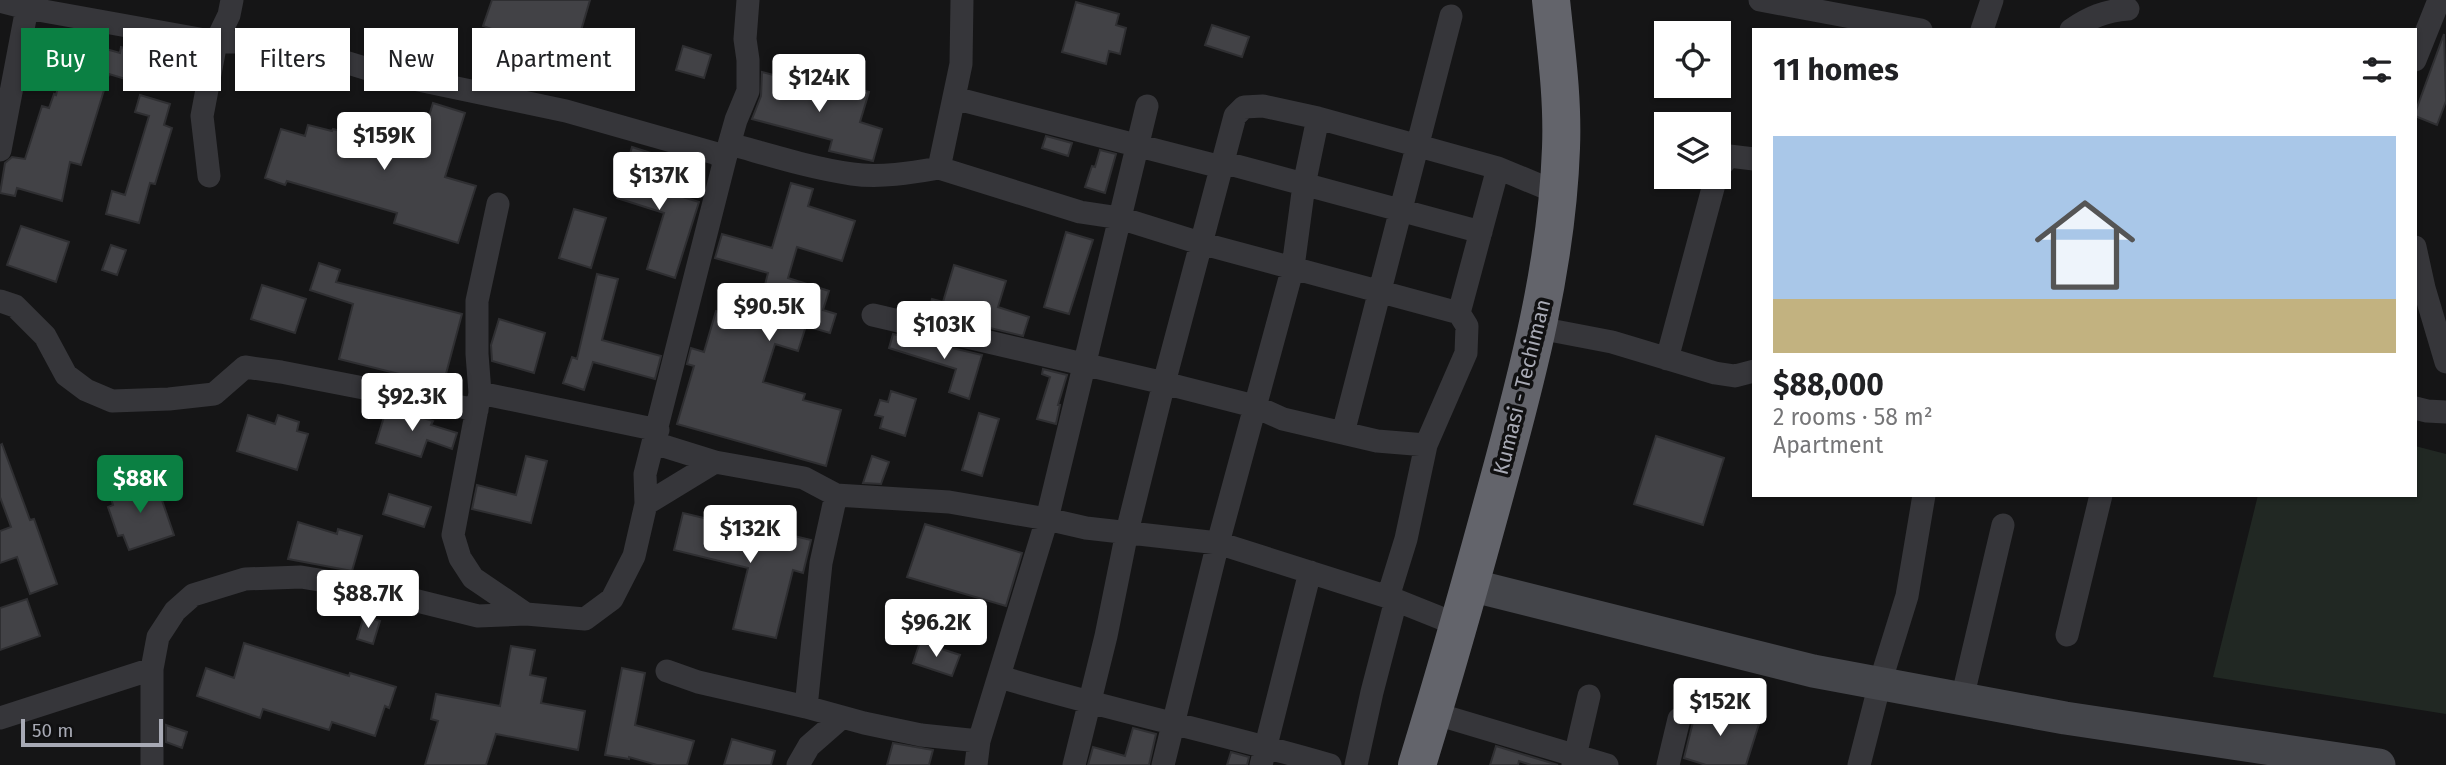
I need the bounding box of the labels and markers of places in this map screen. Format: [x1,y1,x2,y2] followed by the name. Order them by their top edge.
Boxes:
[770,54,868,114] pin: $124K
[335,113,433,172] pin: $159K
[610,152,708,212] pin: $137K
[712,284,826,343] pin: $90.5K
[895,302,993,361] pin: $103K
[355,374,469,433] pin: $92.3K
[99,456,181,515] pin: $88K
[701,505,799,565] pin: $132K
[311,570,425,630] pin: $88.7K
[879,600,993,659] pin: $96.2K
[1671,678,1769,738] pin: $152K

